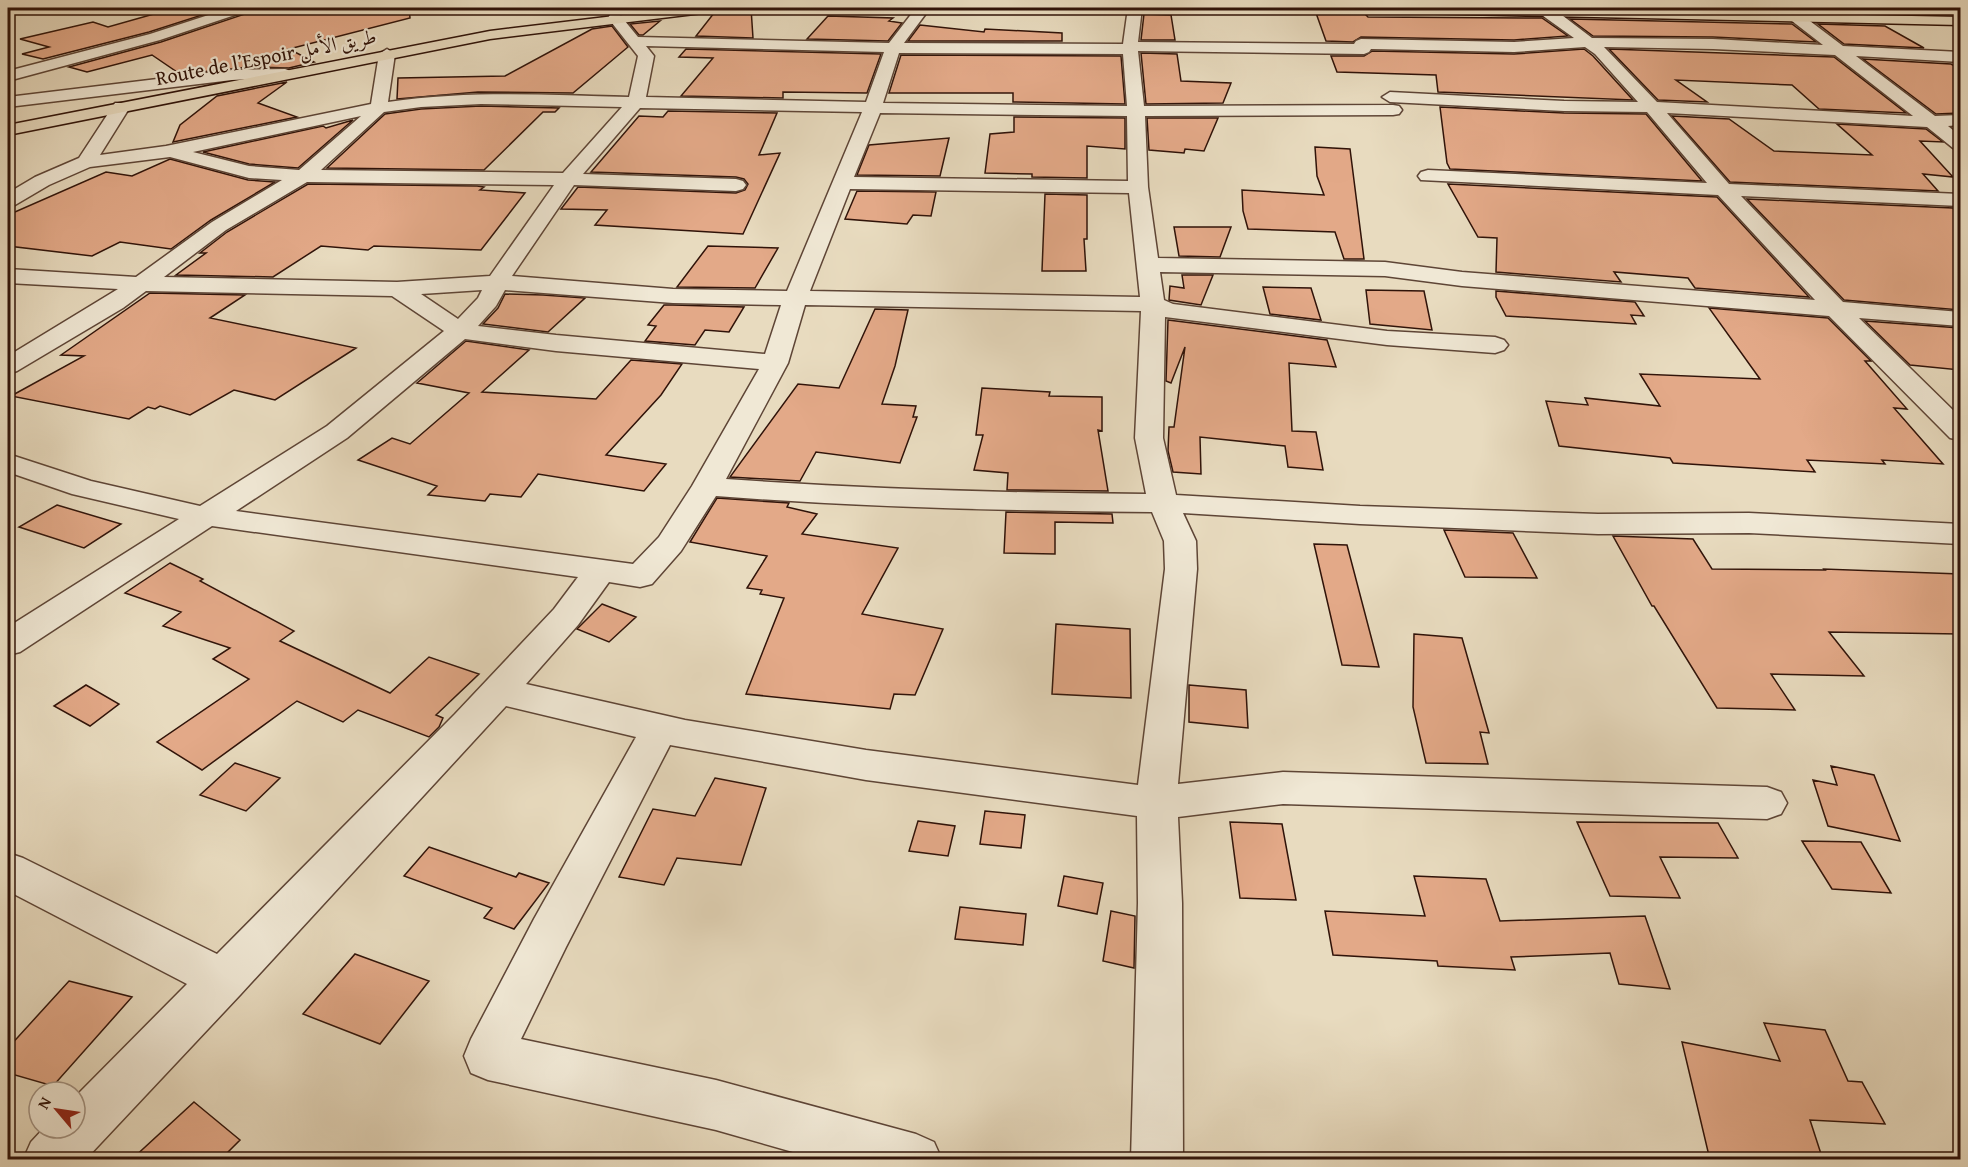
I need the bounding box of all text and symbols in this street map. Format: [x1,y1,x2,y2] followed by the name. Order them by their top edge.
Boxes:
[153,21,379,93] street label: Route de l’Espoir طريق الأمل
[27,1080,87,1140] north arrow
[31,1092,57,1113] text: N

